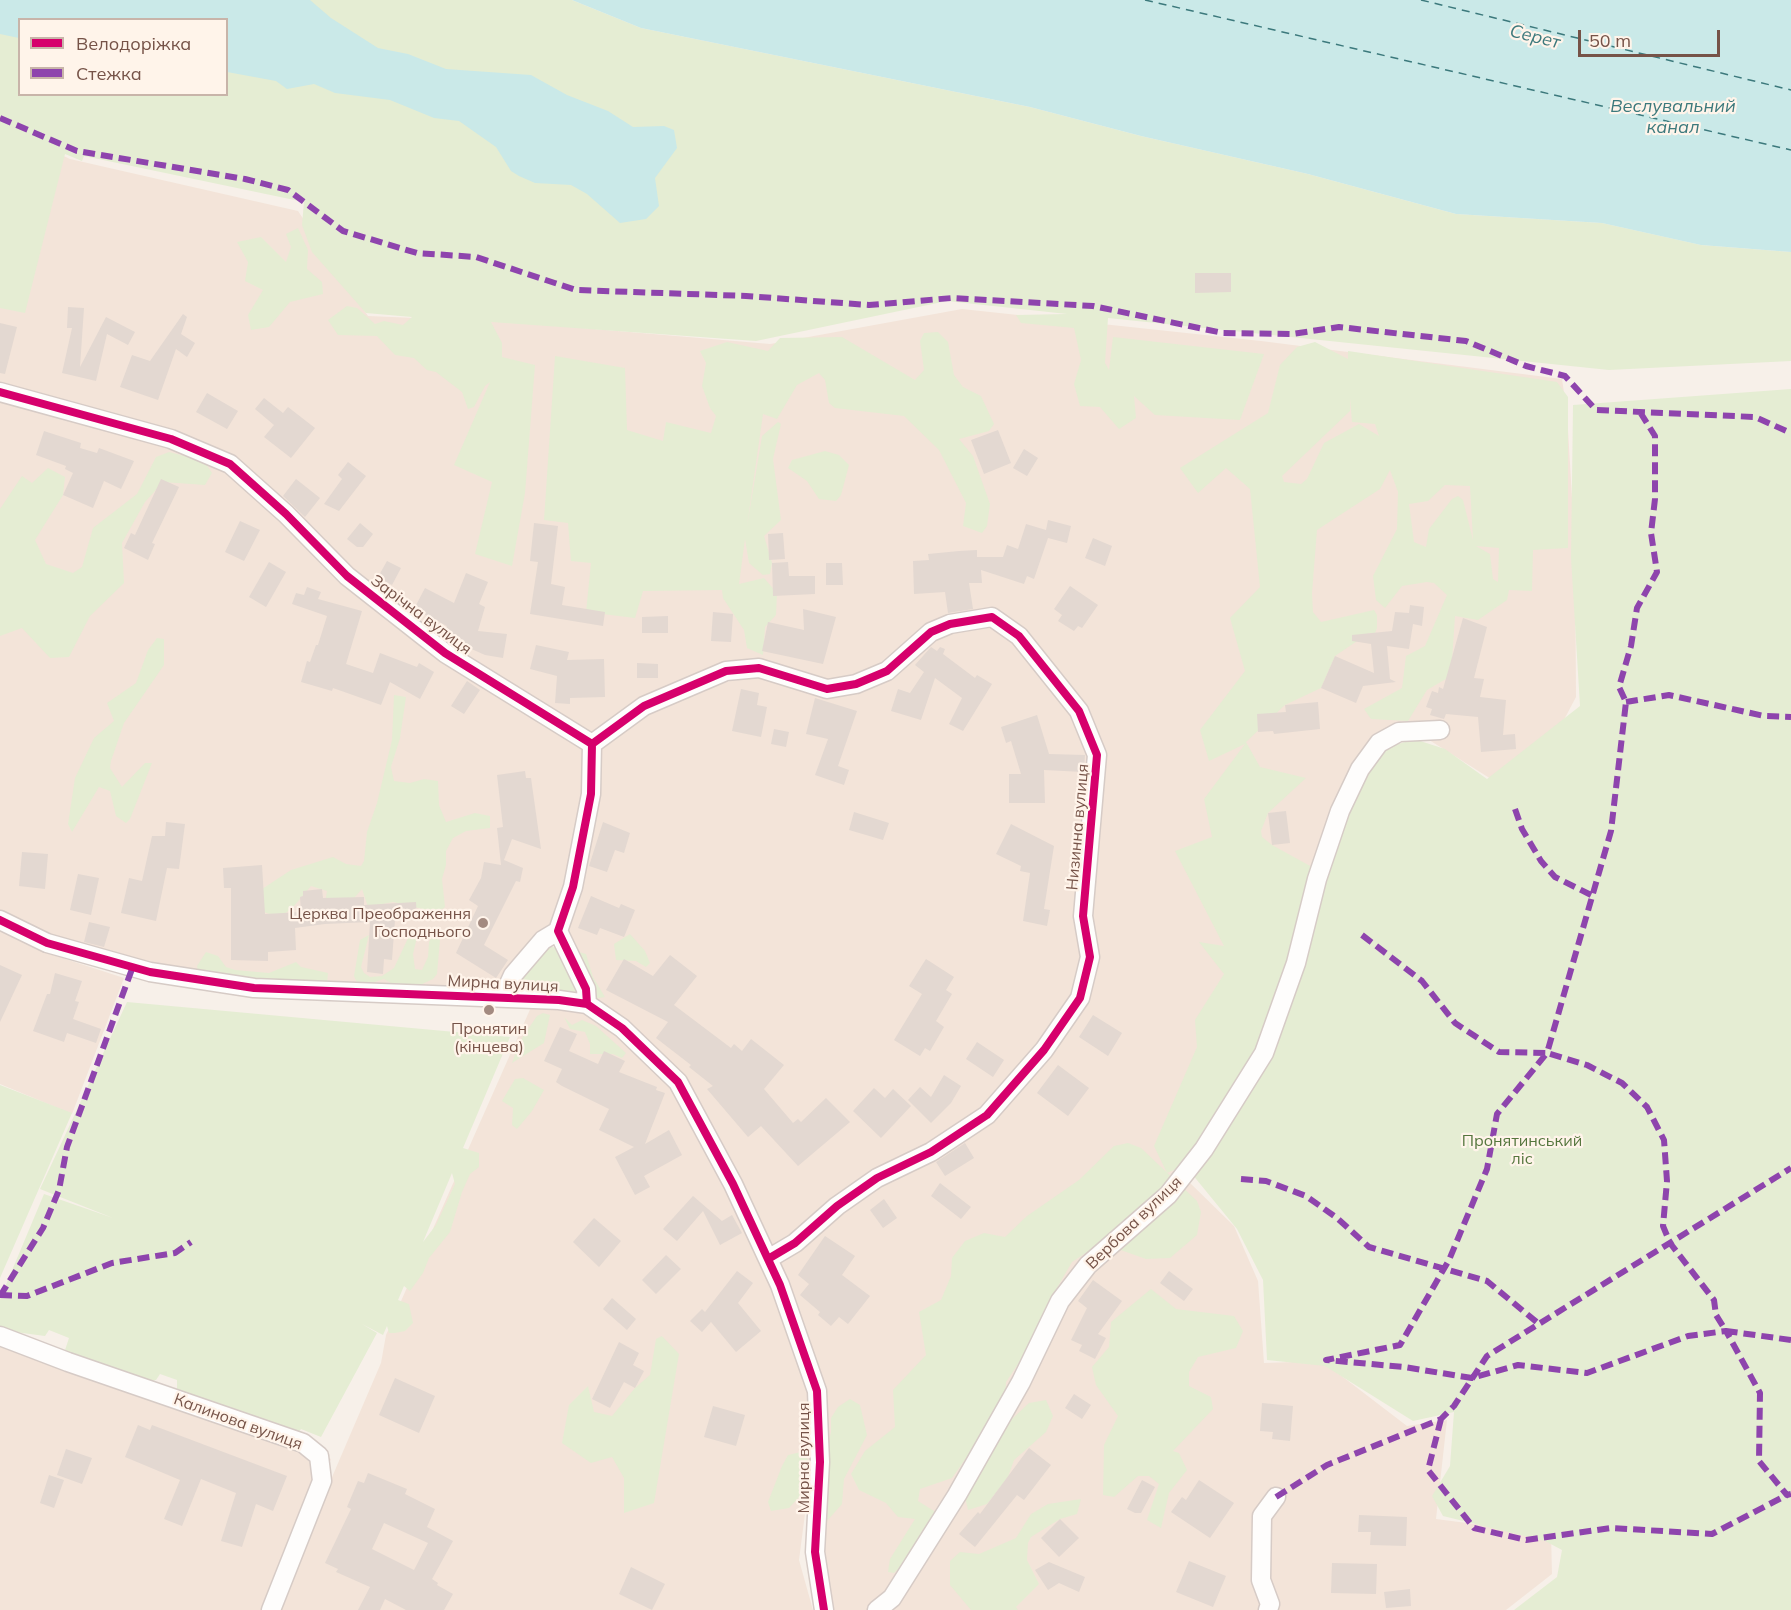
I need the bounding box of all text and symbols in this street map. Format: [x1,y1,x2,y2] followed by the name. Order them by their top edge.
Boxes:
[18,18,228,96] legend
[1581,18,1724,56] scale bar
[1508,20,1562,54] water label: Серет
[1589,29,1631,52] text: 50 m
[76,32,191,55] text: Велодоріжка
[76,62,142,85] text: Стежка
[1610,96,1736,138] water label: Веслувальний канал
[367,571,475,659] street label: Зарічна вулиця
[1063,763,1093,891] street label: Низинна вулиця
[289,904,471,942] place label: Церква Преображення Господнього
[476,916,490,930] marker: Церква Преображення Господнього
[447,972,559,996] street label: Мирна вулиця
[482,1003,496,1017] marker: Пронятин (кінцева)
[451,1019,527,1057] place label: Пронятин (кінцева)
[1462,1131,1582,1169] park label: Пронятинський ліс
[1082,1172,1186,1274] street label: Вербова вулиця
[171,1390,305,1454] street label: Калинова вулиця
[794,1402,814,1514] street label: Мирна вулиця

